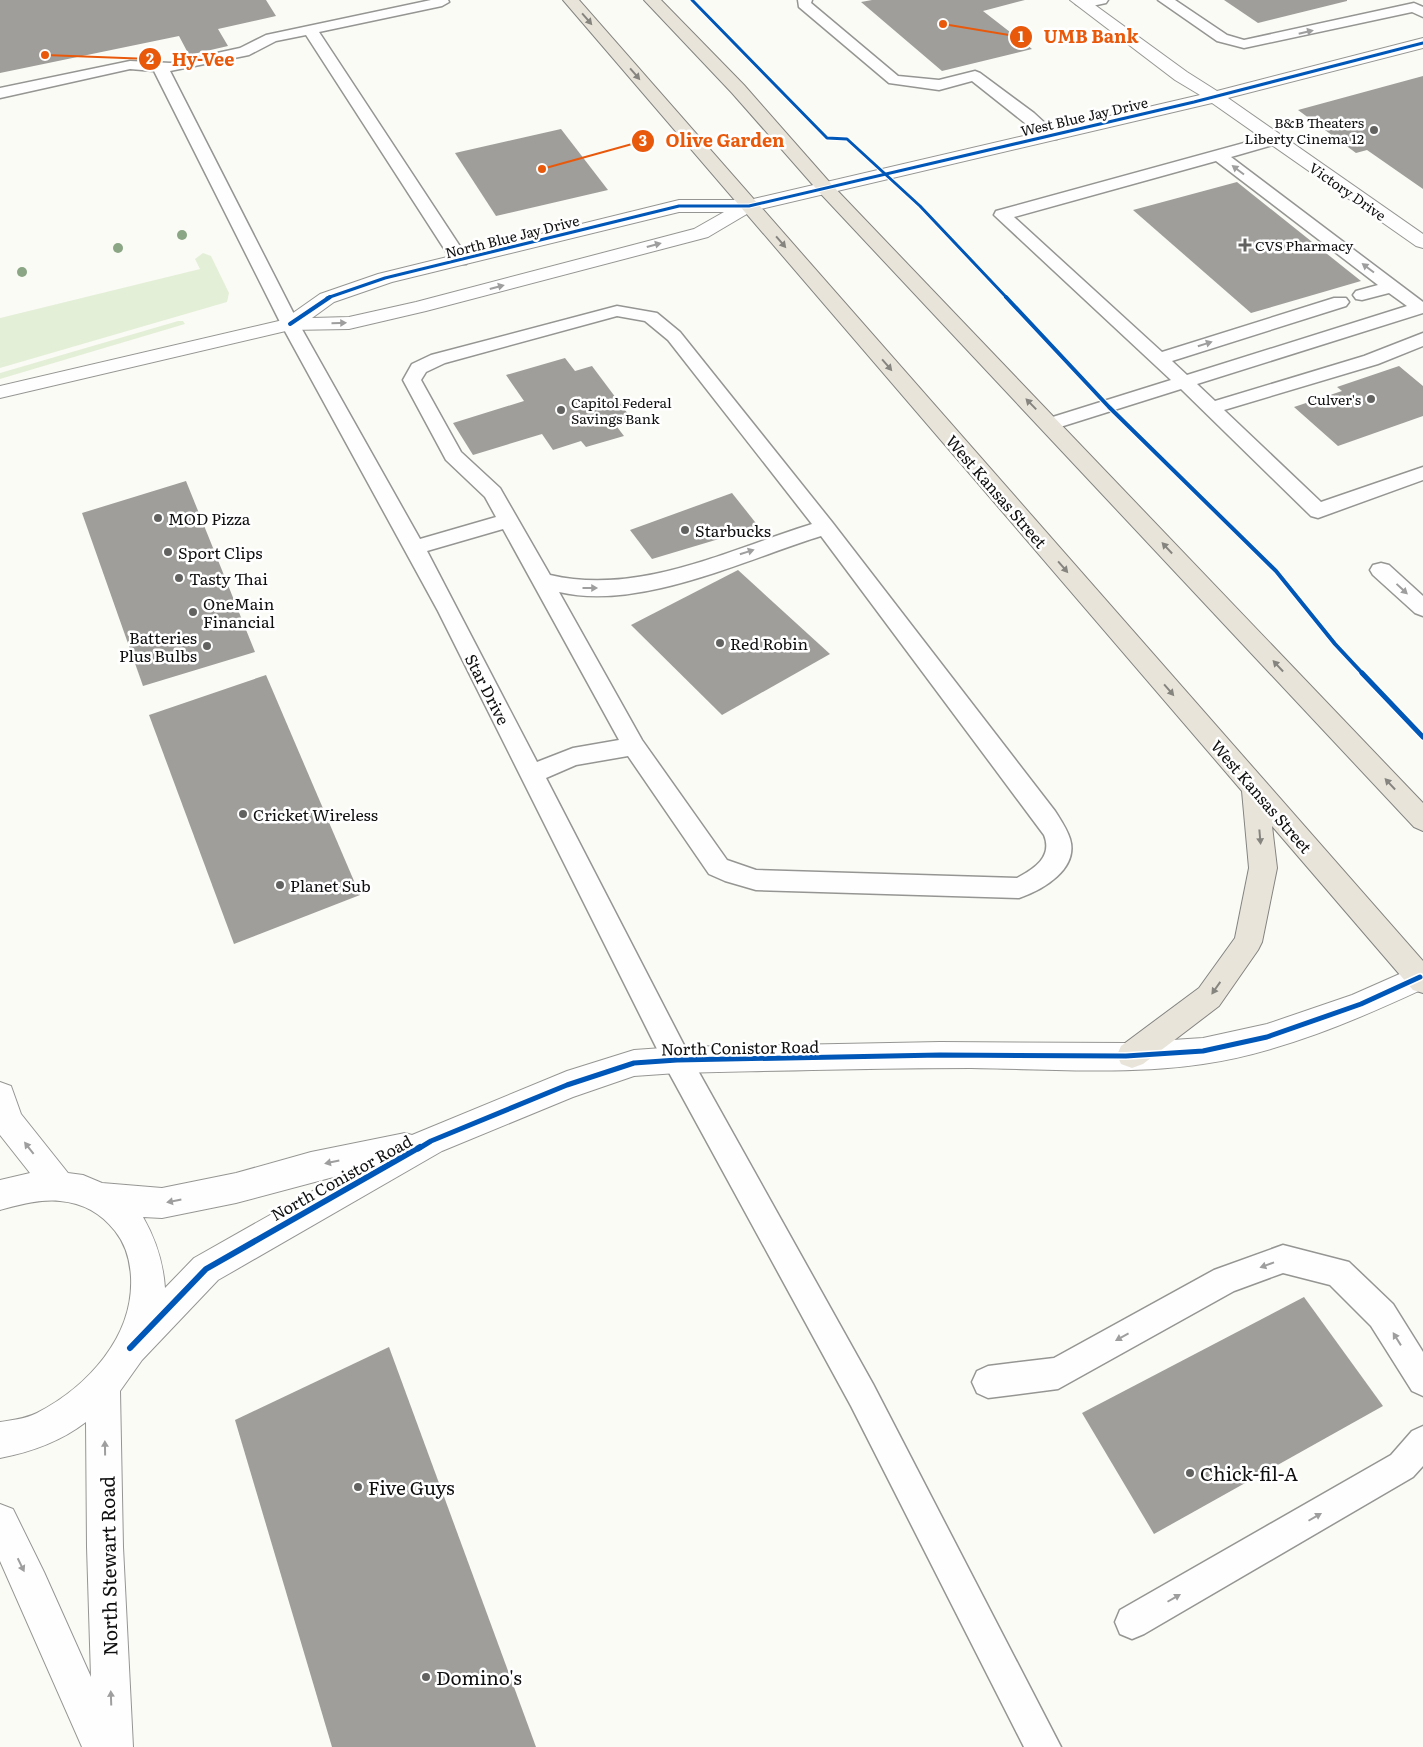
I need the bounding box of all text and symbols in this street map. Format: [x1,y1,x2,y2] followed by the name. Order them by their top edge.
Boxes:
[581,12,593,24] one-way arrow
[1008,20,1148,53] callout: UMB Bank
[1043,22,1139,49] text: UMB Bank
[1018,24,1024,47] text: 1
[1299,28,1314,36] one-way arrow
[137,43,245,76] callout: Hy-Vee
[172,45,234,72] text: Hy-Vee
[146,46,154,69] text: 2
[629,68,640,80] one-way arrow
[1018,92,1150,140] street label: West Blue Jay Drive
[1245,112,1364,148] place label: B&B Theaters Liberty Cinema 12
[631,124,795,157] callout: Olive Garden
[1368,124,1380,136] marker: B&B Theaters Liberty Cinema 12
[666,126,785,153] text: Olive Garden
[639,128,647,151] text: 3
[1306,157,1390,225] street label: Victory Drive
[1231,165,1245,175] one-way arrow
[443,210,581,262] street label: North Blue Jay Drive
[1255,235,1354,255] place label: CVS Pharmacy
[775,236,787,248] one-way arrow
[1239,239,1251,251] marker: CVS Pharmacy
[647,241,662,249] one-way arrow
[1361,263,1375,273] one-way arrow
[490,282,505,290] one-way arrow
[331,319,347,327] one-way arrow
[1197,340,1212,347] one-way arrow
[882,358,893,371] one-way arrow
[1307,389,1361,409] place label: Culver's
[571,392,672,428] place label: Capitol Federal Savings Bank
[1365,393,1377,405] marker: Culver's
[1025,399,1037,411] one-way arrow
[555,404,567,416] marker: Capitol Federal Savings Bank
[941,429,1053,553] street label: West Kansas Street
[168,506,251,530] place label: MOD Pizza
[152,512,164,524] marker: MOD Pizza
[695,518,771,542] place label: Starbucks
[679,524,691,536] marker: Starbucks
[178,540,262,564] place label: Sport Clips
[1161,542,1173,554] one-way arrow
[162,546,174,558] marker: Sport Clips
[740,548,755,556] one-way arrow
[1057,561,1068,573] one-way arrow
[189,566,268,590] place label: Tasty Thai
[173,572,185,584] marker: Tasty Thai
[1395,583,1407,595] one-way arrow
[582,584,598,592] one-way arrow
[203,591,275,633] place label: OneMain Financial
[187,606,199,618] marker: OneMain Financial
[119,625,197,667] place label: Batteries Plus Bulbs
[730,631,808,655] place label: Red Robin
[714,637,726,649] marker: Red Robin
[201,640,213,652] marker: Batteries Plus Bulbs
[460,649,516,729] street label: Star Drive
[1272,660,1284,672] one-way arrow
[1164,683,1175,696] one-way arrow
[1206,734,1318,858] street label: West Kansas Street
[1384,779,1396,791] one-way arrow
[253,802,378,826] place label: Cricket Wireless
[237,808,249,820] marker: Cricket Wireless
[1256,829,1264,845] one-way arrow
[290,873,371,897] place label: Planet Sub
[274,879,286,891] marker: Planet Sub
[1211,981,1221,995] one-way arrow
[661,1034,819,1060] street label: North Conistor Road
[266,1128,416,1226] street label: North Conistor Road
[24,1142,35,1155] one-way arrow
[324,1158,339,1166] one-way arrow
[165,1197,181,1205] one-way arrow
[1260,1262,1275,1269] one-way arrow
[1392,1332,1402,1345] one-way arrow
[1115,1333,1130,1341] one-way arrow
[101,1440,109,1456] one-way arrow
[1200,1459,1298,1487] place label: Chick-fil-A
[1184,1467,1196,1479] marker: Chick-fil-A
[368,1473,455,1501] place label: Five Guys
[92,1475,124,1656] street label: North Stewart Road
[352,1481,364,1493] marker: Five Guys
[1308,1512,1321,1521] one-way arrow
[17,1558,25,1573] one-way arrow
[1167,1594,1182,1602] one-way arrow
[436,1663,522,1691] place label: Domino's
[420,1671,432,1683] marker: Domino's
[107,1690,115,1706] one-way arrow

